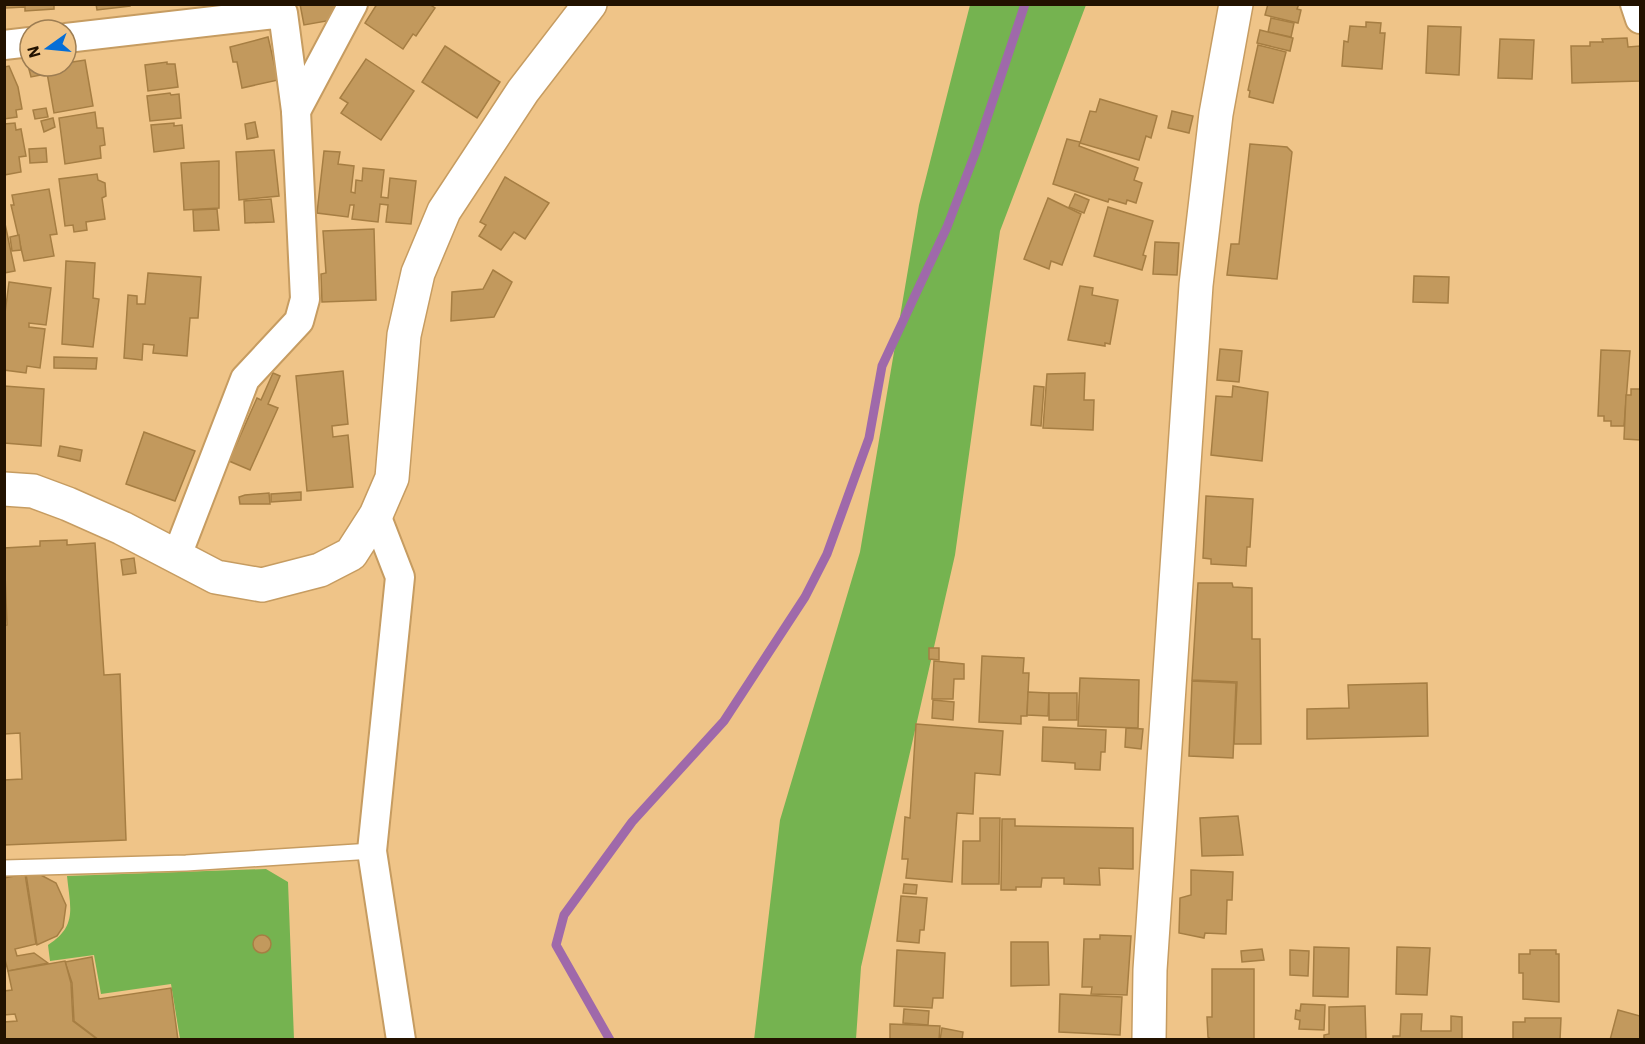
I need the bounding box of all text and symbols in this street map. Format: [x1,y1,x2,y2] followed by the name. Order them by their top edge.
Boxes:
[18,18,78,78] north arrow
[22,44,45,60] text: N

